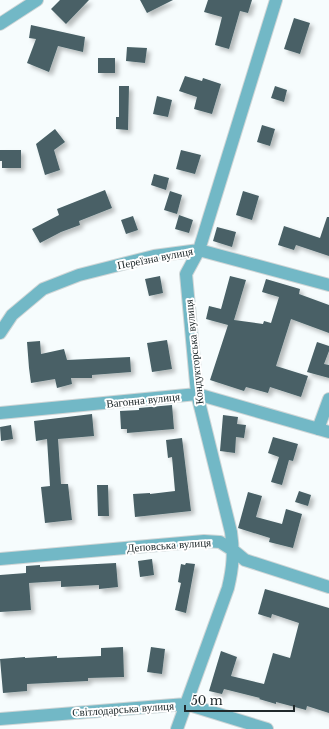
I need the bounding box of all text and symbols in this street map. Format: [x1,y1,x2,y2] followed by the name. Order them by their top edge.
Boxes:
[116,244,194,272] street label: Переїзна вулиця
[182,299,206,405] street label: Кондукторська вулиця
[106,389,180,411] street label: Вагонна вулиця
[126,535,212,555] street label: Деповська вулиця
[185,687,294,713] scale bar
[191,693,223,708] text: 50 m
[72,698,174,720] street label: Світлодарська вулиця

